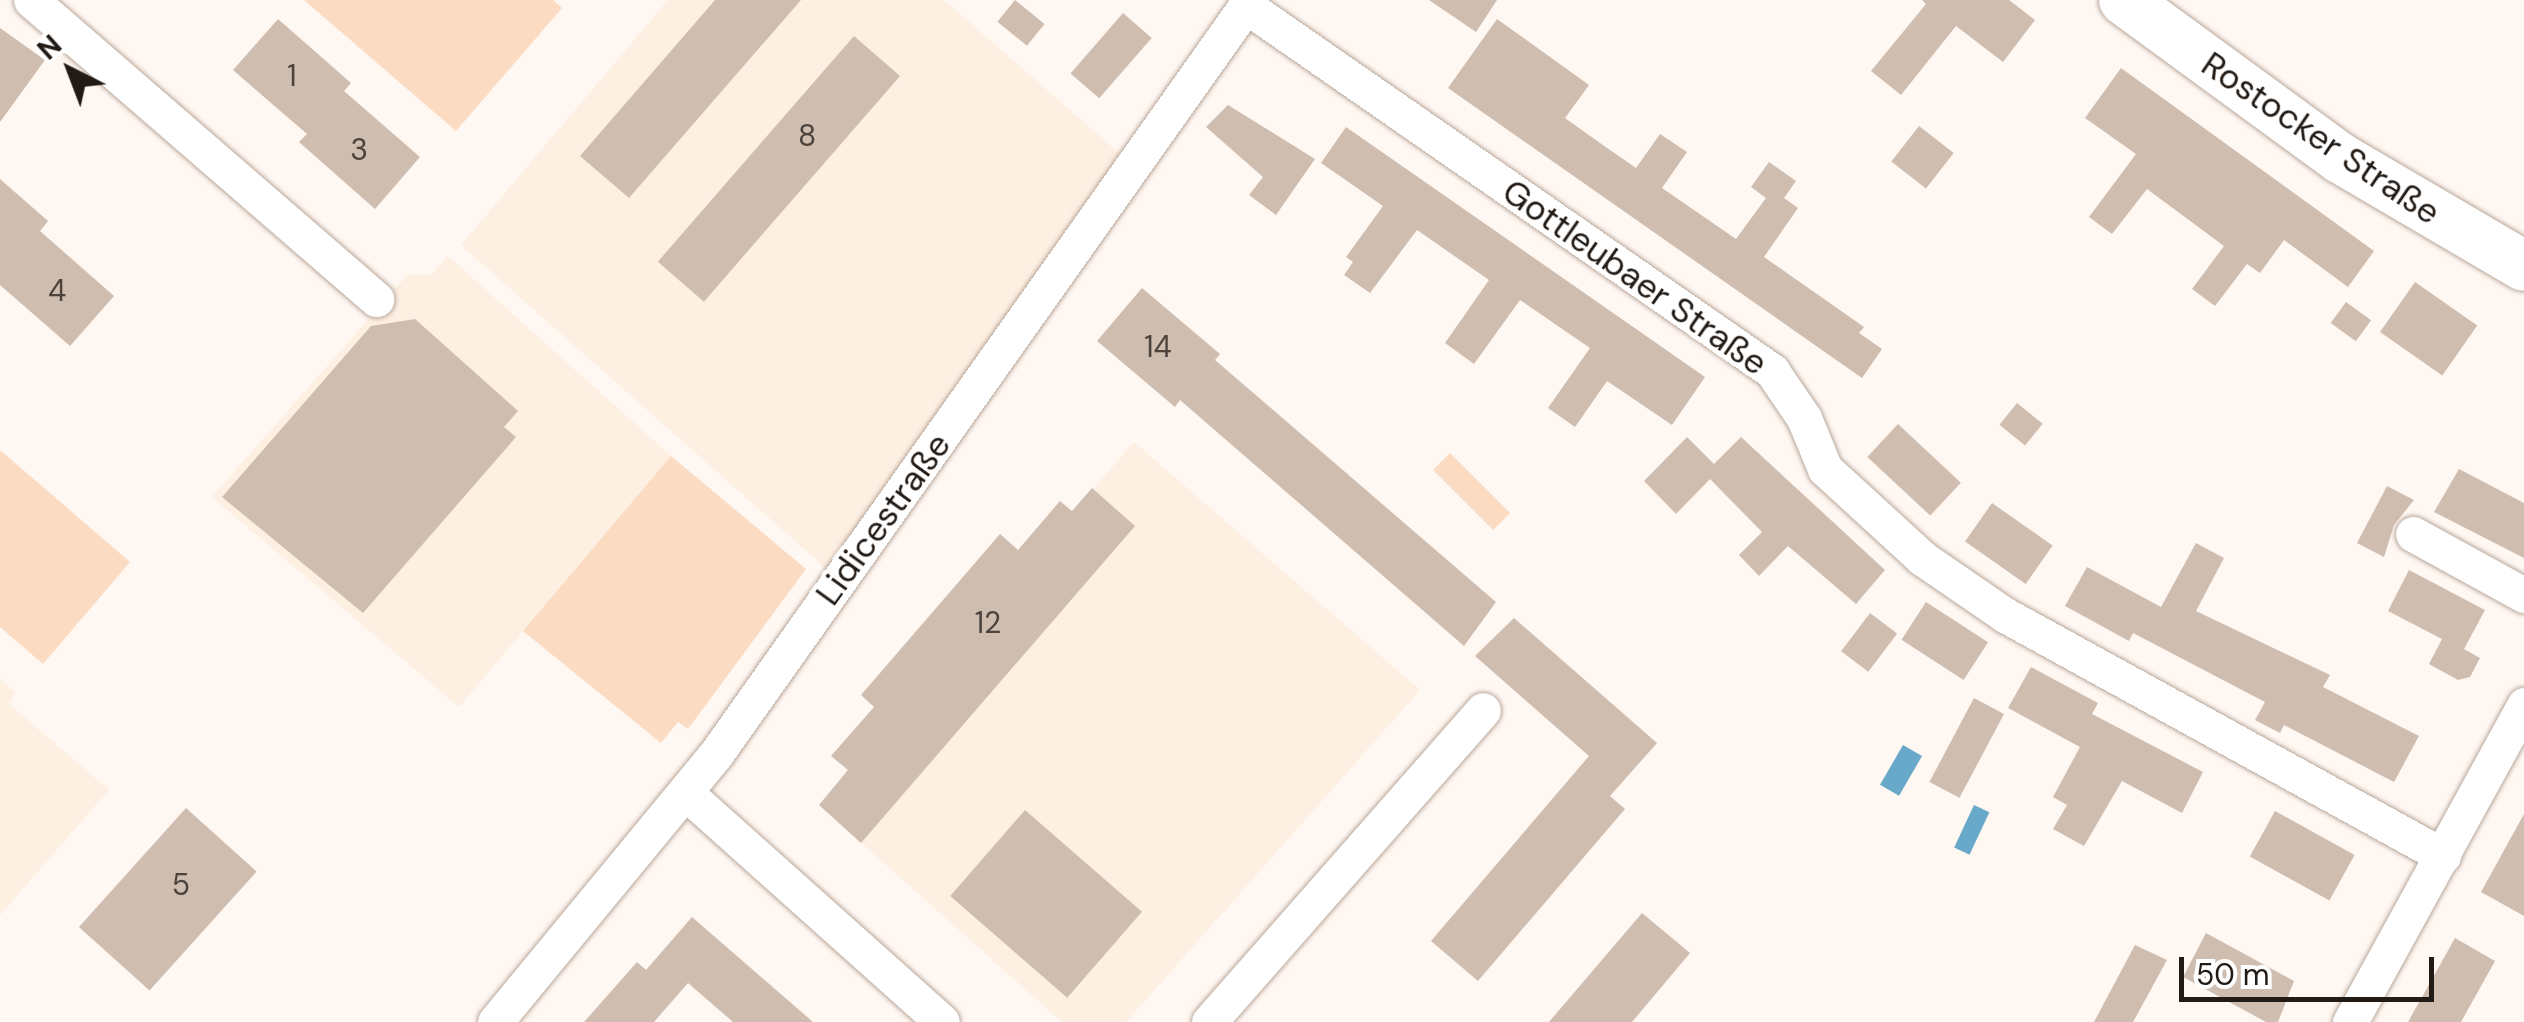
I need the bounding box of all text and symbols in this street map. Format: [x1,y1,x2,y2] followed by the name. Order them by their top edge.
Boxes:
[20,20,120,120] north arrow
[30,27,70,68] text: N
[2194,43,2448,233] street label: Rostocker Straße
[287,58,297,94] house number: 1
[798,118,816,154] house number: 8
[350,132,368,168] house number: 3
[1495,170,1775,384] street label: Gottleubaer Straße
[48,273,66,309] house number: 4
[1144,329,1172,365] house number: 14
[807,425,959,613] street label: Lidicestraße
[975,605,1001,641] house number: 12
[172,867,190,903] house number: 5
[2184,937,2439,999] scale bar
[2196,955,2270,994] text: 50 m

